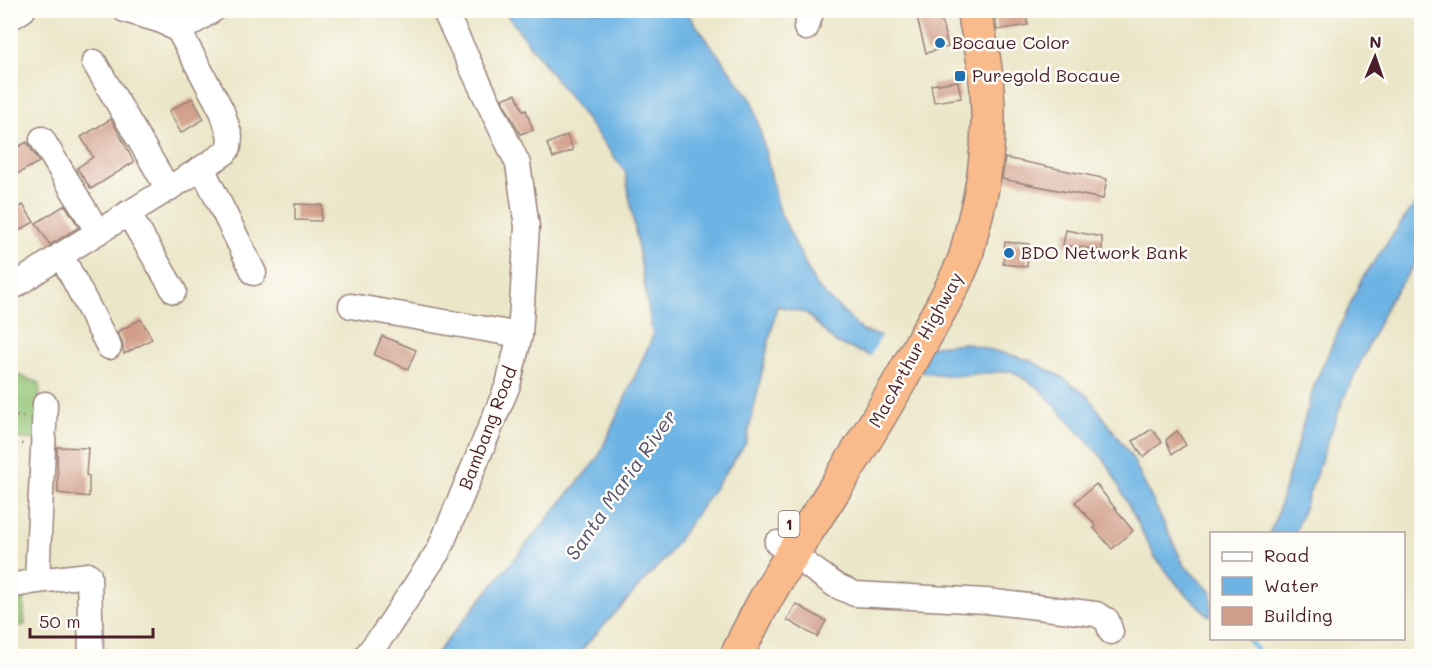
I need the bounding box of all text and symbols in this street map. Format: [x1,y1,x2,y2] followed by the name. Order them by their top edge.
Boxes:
[1345,27,1405,87] north arrow
[952,30,1070,54] place label: Bocaue Color
[1369,31,1382,52] text: N
[933,36,947,50] marker: Bocaue Color
[972,63,1120,87] place label: Puregold Bocaue
[953,69,967,83] marker: Puregold Bocaue
[1021,240,1188,264] place label: BDO Network Bank
[1002,246,1016,260] marker: BDO Network Bank
[862,268,968,431] street label: MacArthur Highway
[452,362,522,493] street label: Bambang Road
[559,404,682,565] water label: Santa Maria River
[778,511,800,537] road number: 1
[1210,532,1405,640] legend
[1264,543,1309,567] text: Road
[1264,573,1319,597] text: Water
[30,601,153,639] scale bar
[1264,603,1332,627] text: Building
[39,609,81,633] text: 50 m

